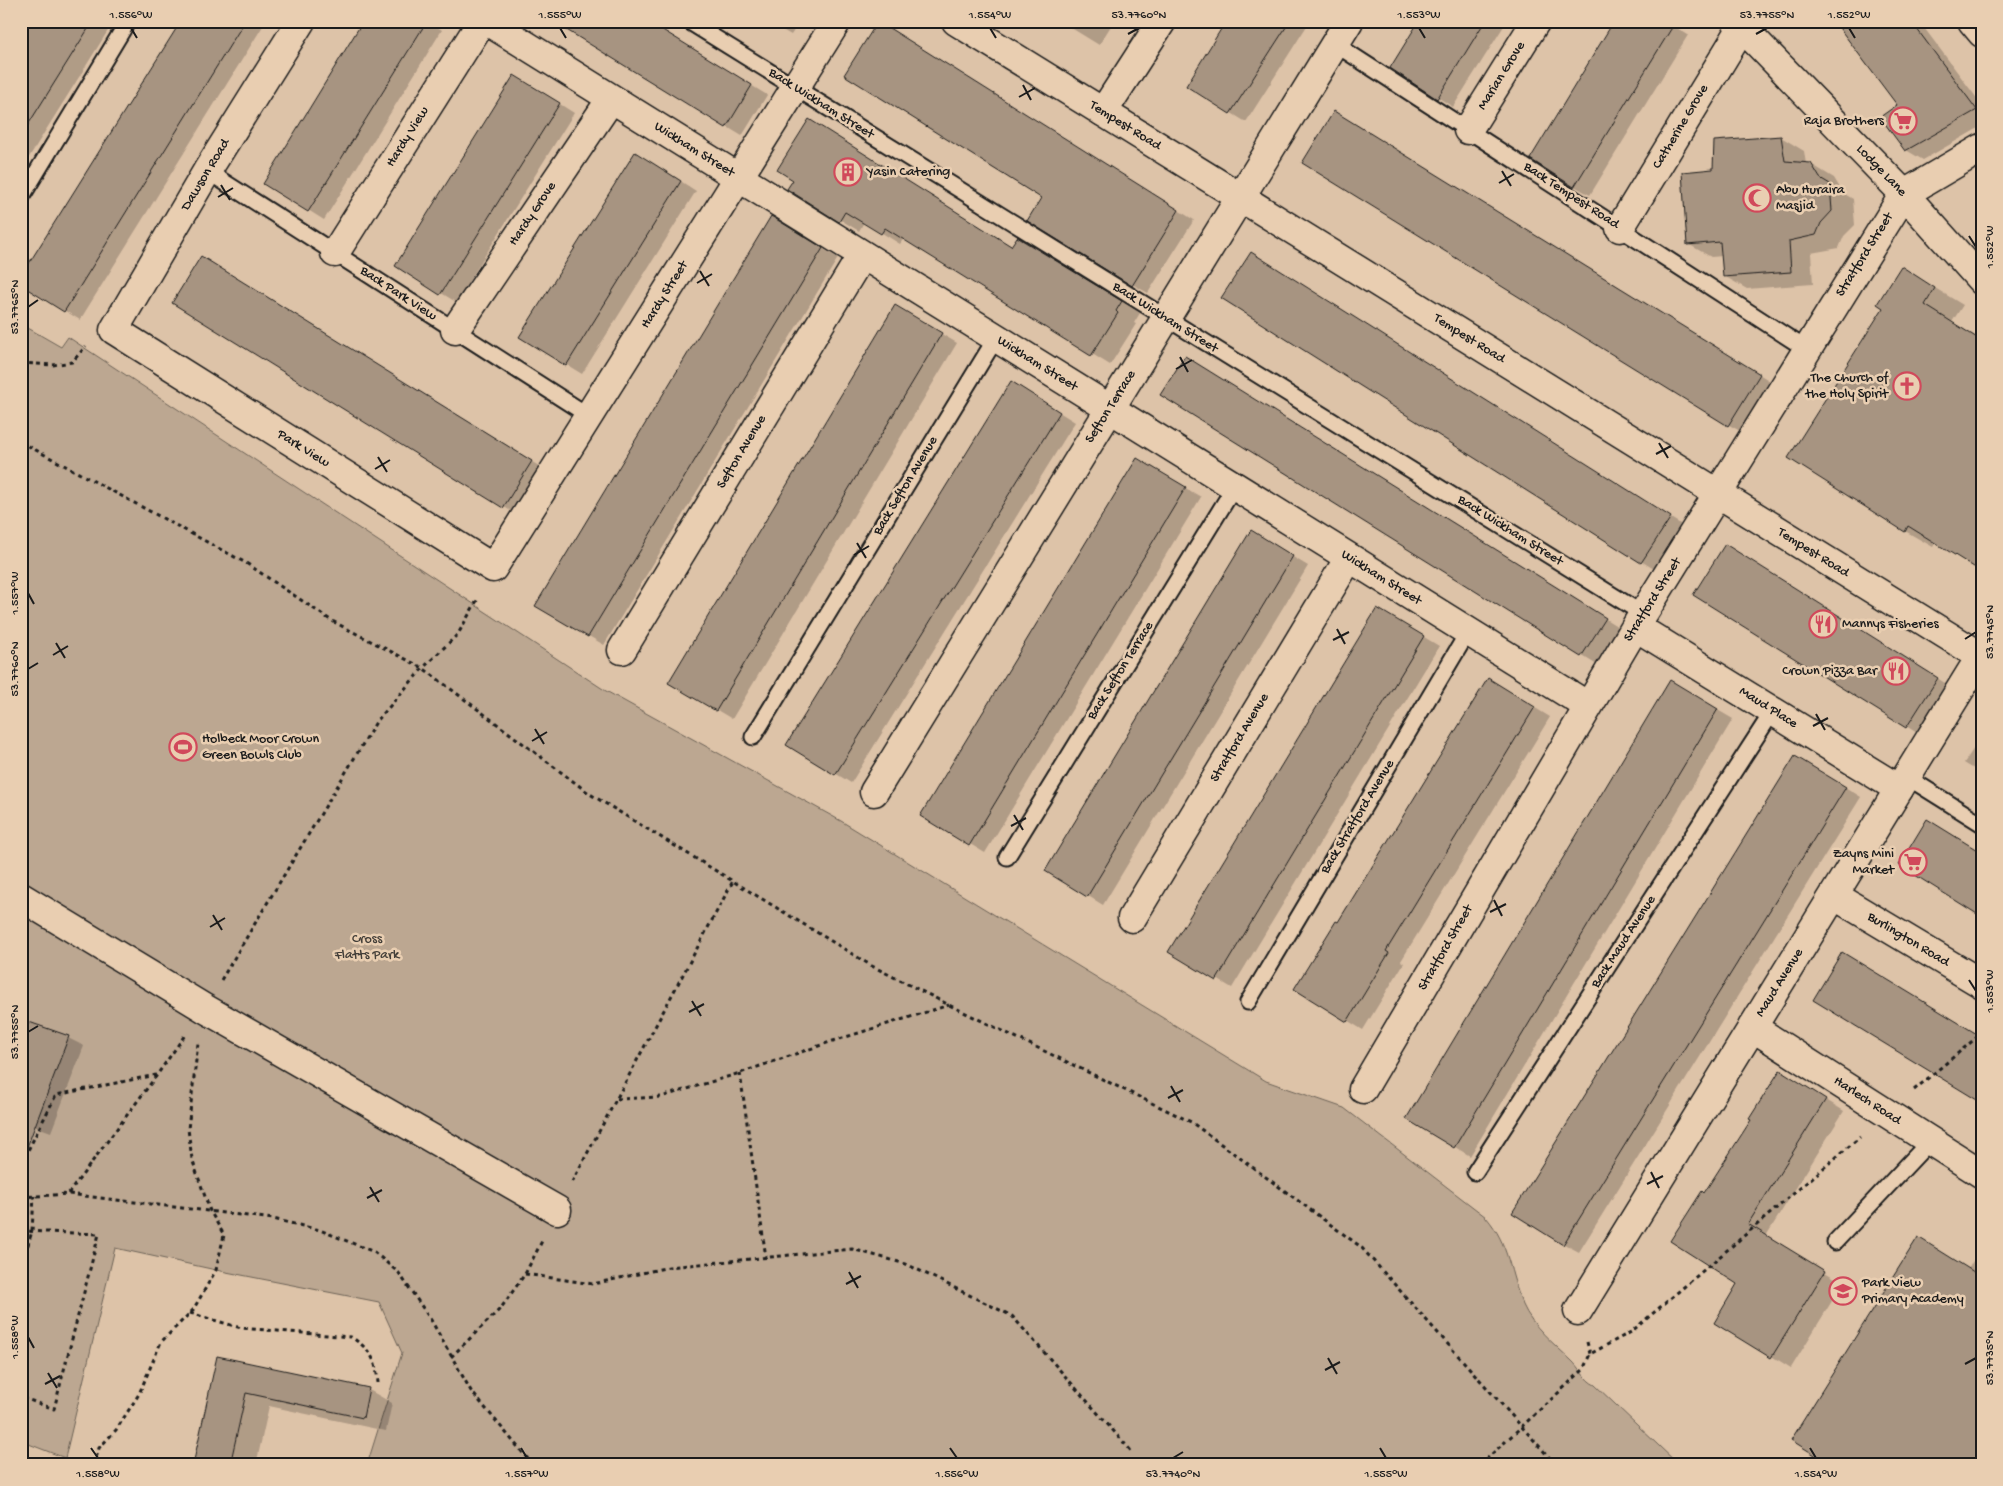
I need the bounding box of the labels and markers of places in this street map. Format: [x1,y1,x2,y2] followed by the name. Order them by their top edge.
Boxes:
[1888,106,1918,136] supermarket icon: Raja Brothers
[1804,113,1885,130] place label: Raja Brothers
[833,157,863,187] building icon: Yasin Catering
[865,164,950,181] place label: Yasin Catering
[1776,182,1846,215] place label: Abu Huraira Masjid
[1742,183,1772,213] mosque icon: Abu Huraira Masjid
[1805,370,1890,403] place label: The Church of the Holy Spirit
[1892,371,1922,401] church icon: The Church of the Holy Spirit
[1808,609,1838,639] restaurant icon: Mannys Fisheries
[1842,616,1939,633] place label: Mannys Fisheries
[1881,656,1911,686] restaurant icon: Crown Pizza Bar
[1782,663,1878,680] place label: Crown Pizza Bar
[202,731,319,764] place label: Holbeck Moor Crown Green Bowls Club
[168,732,198,762] sports icon: Holbeck Moor Crown Green Bowls Club
[1833,846,1895,879] place label: Zayns Mini Market
[1898,847,1928,877] supermarket icon: Zayns Mini Market
[1861,1275,1964,1308] place label: Park View Primary Academy
[1828,1276,1858,1306] school or university icon: Park View Primary Academy

